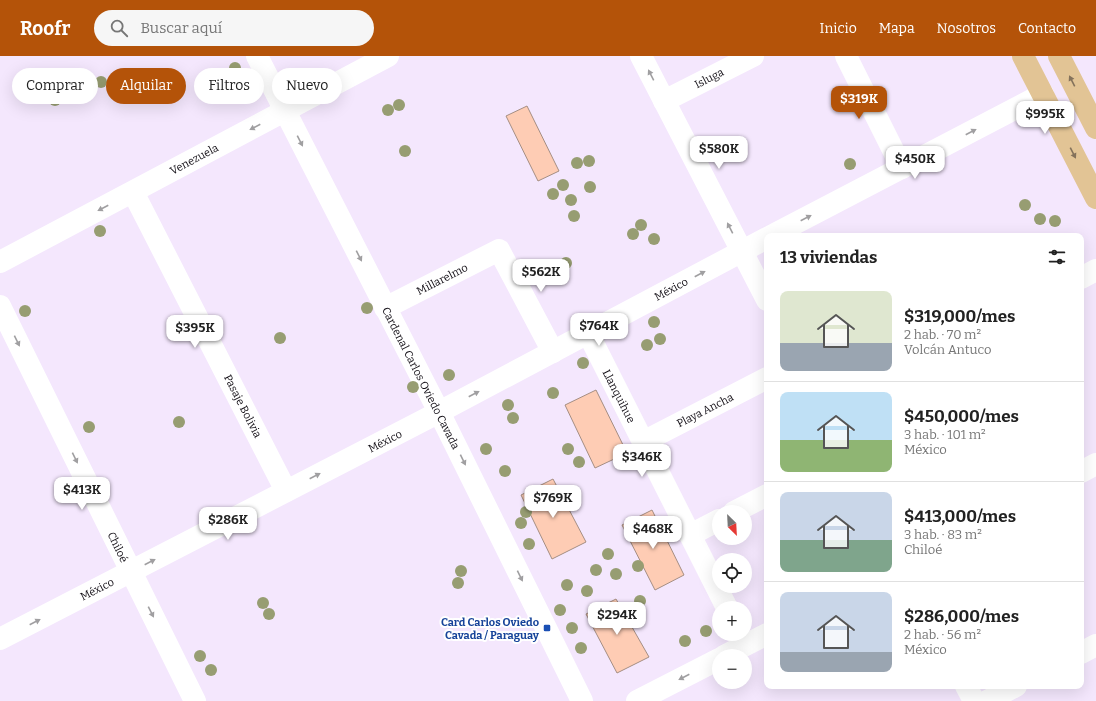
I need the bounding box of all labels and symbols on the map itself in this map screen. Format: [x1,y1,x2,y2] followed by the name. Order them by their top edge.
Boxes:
[692,66,726,91] street label: Isluga
[648,69,654,81] one-way arrow
[1069,75,1075,87] one-way arrow
[831,86,887,120] pin: $319K
[1017,101,1073,135] pin: $995K
[249,124,261,130] one-way arrow
[965,129,976,135] one-way arrow
[297,135,303,146] one-way arrow
[691,136,747,170] pin: $580K
[168,141,221,178] street label: Venezuela
[887,146,943,180] pin: $450K
[1070,147,1076,159] one-way arrow
[97,204,109,211] one-way arrow
[800,215,812,221] one-way arrow
[727,222,733,234] one-way arrow
[356,251,362,262] one-way arrow
[513,259,569,293] pin: $562K
[414,261,470,298] street label: Millarelmo
[694,270,706,277] one-way arrow
[652,275,690,304] street label: México
[379,305,462,451] street label: Cardenal Carlos Oviedo Cavada
[571,313,627,347] pin: $764K
[167,315,223,349] pin: $395K
[14,335,20,347] one-way arrow
[600,367,638,425] street label: Llanquihue
[221,372,264,440] street label: Pasaje Bolivia
[468,391,480,397] one-way arrow
[675,391,736,430] street label: Playa Ancha
[366,427,404,455] street label: México
[614,444,670,478] pin: $346K
[71,452,78,463] one-way arrow
[459,454,466,465] one-way arrow
[310,473,321,480] one-way arrow
[54,477,110,511] pin: $413K
[525,485,581,519] pin: $769K
[712,505,752,545] north arrow
[200,507,256,541] pin: $286K
[625,516,681,550] pin: $468K
[105,530,130,565] street label: Chiloé
[144,559,156,565] one-way arrow
[517,570,523,582] one-way arrow
[78,575,116,603] street label: México
[589,602,645,636] pin: $294K
[148,606,154,618] one-way arrow
[441,616,540,642] place label: Card Carlos Oviedo Cavada / Paraguay
[29,618,40,625] one-way arrow
[542,623,552,633] marker: Card Carlos Oviedo Cavada / Paraguay
[679,673,690,680] one-way arrow

